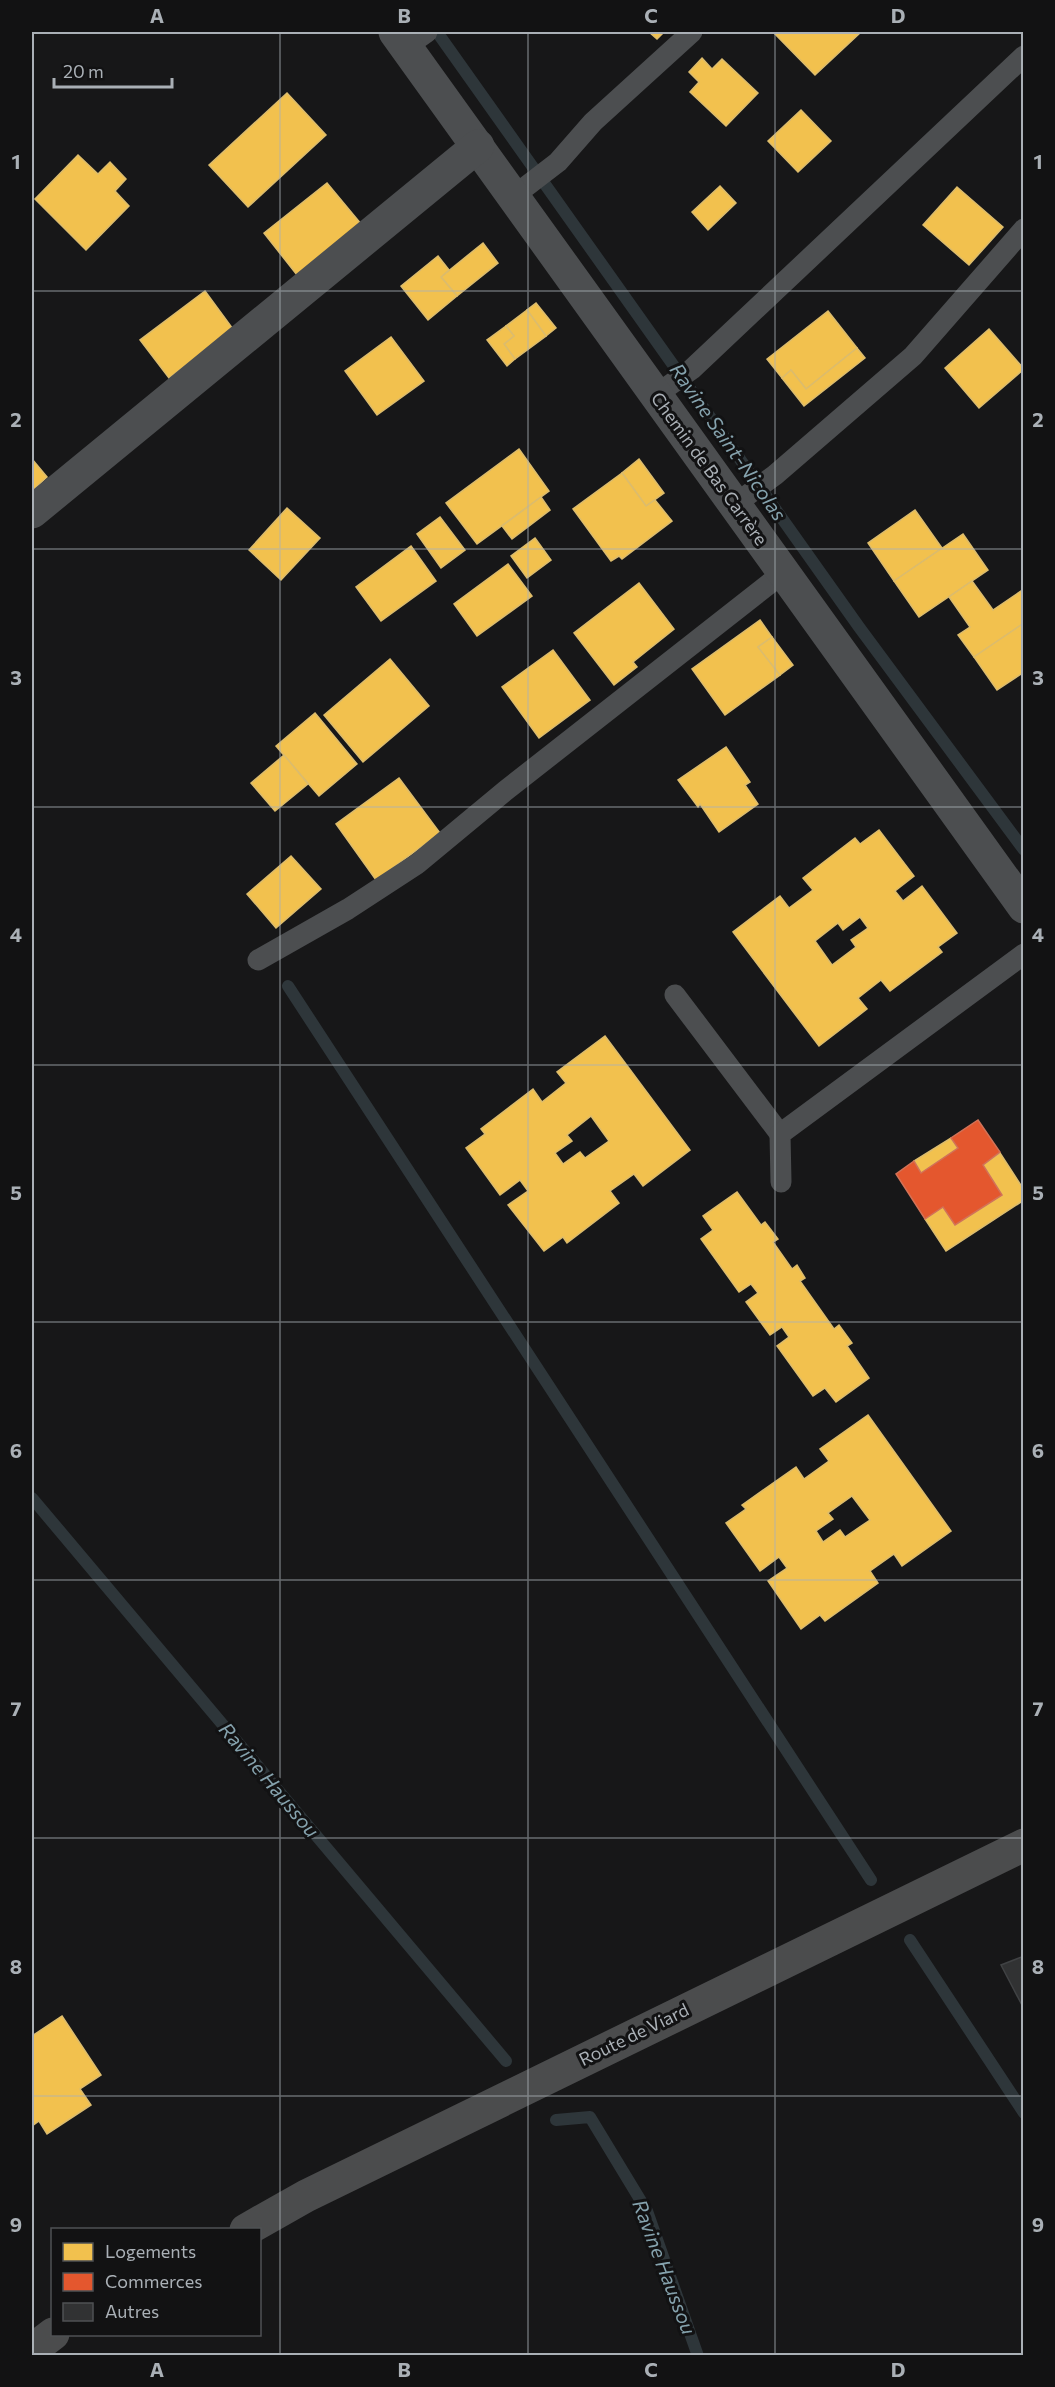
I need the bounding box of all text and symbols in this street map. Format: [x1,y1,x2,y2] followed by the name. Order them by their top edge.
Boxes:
[150,3,164,27] text: A
[397,3,411,27] text: B
[644,3,658,27] text: C
[891,3,905,27] text: D
[54,51,172,89] scale bar
[63,60,104,82] text: 20 m
[11,149,21,173] text: 1
[1033,149,1043,173] text: 1
[665,358,792,525] water label: Ravine Saint-Nicolas
[647,388,773,549] street label: Chemin de Bas Carrère
[10,407,22,431] text: 2
[1032,407,1044,431] text: 2
[10,665,22,689] text: 3
[1032,665,1044,689] text: 3
[10,922,22,946] text: 4
[1032,922,1044,946] text: 4
[10,1180,22,1204] text: 5
[1032,1180,1044,1204] text: 5
[10,1438,22,1462] text: 6
[1032,1438,1044,1462] text: 6
[11,1696,22,1720] text: 7
[1033,1696,1044,1720] text: 7
[215,1717,325,1842] water label: Ravine Haussou
[10,1954,22,1978] text: 8
[1032,1954,1044,1978] text: 8
[575,1998,692,2070] street label: Route de Viard
[628,2196,702,2337] water label: Ravine Haussou
[10,2212,22,2236] text: 9
[1032,2212,1044,2236] text: 9
[51,2228,261,2336] legend
[105,2240,196,2262] text: Logements
[105,2270,202,2292] text: Commerces
[105,2300,159,2322] text: Autres
[150,2357,164,2381] text: A
[397,2357,411,2381] text: B
[644,2357,658,2381] text: C
[891,2357,905,2381] text: D

